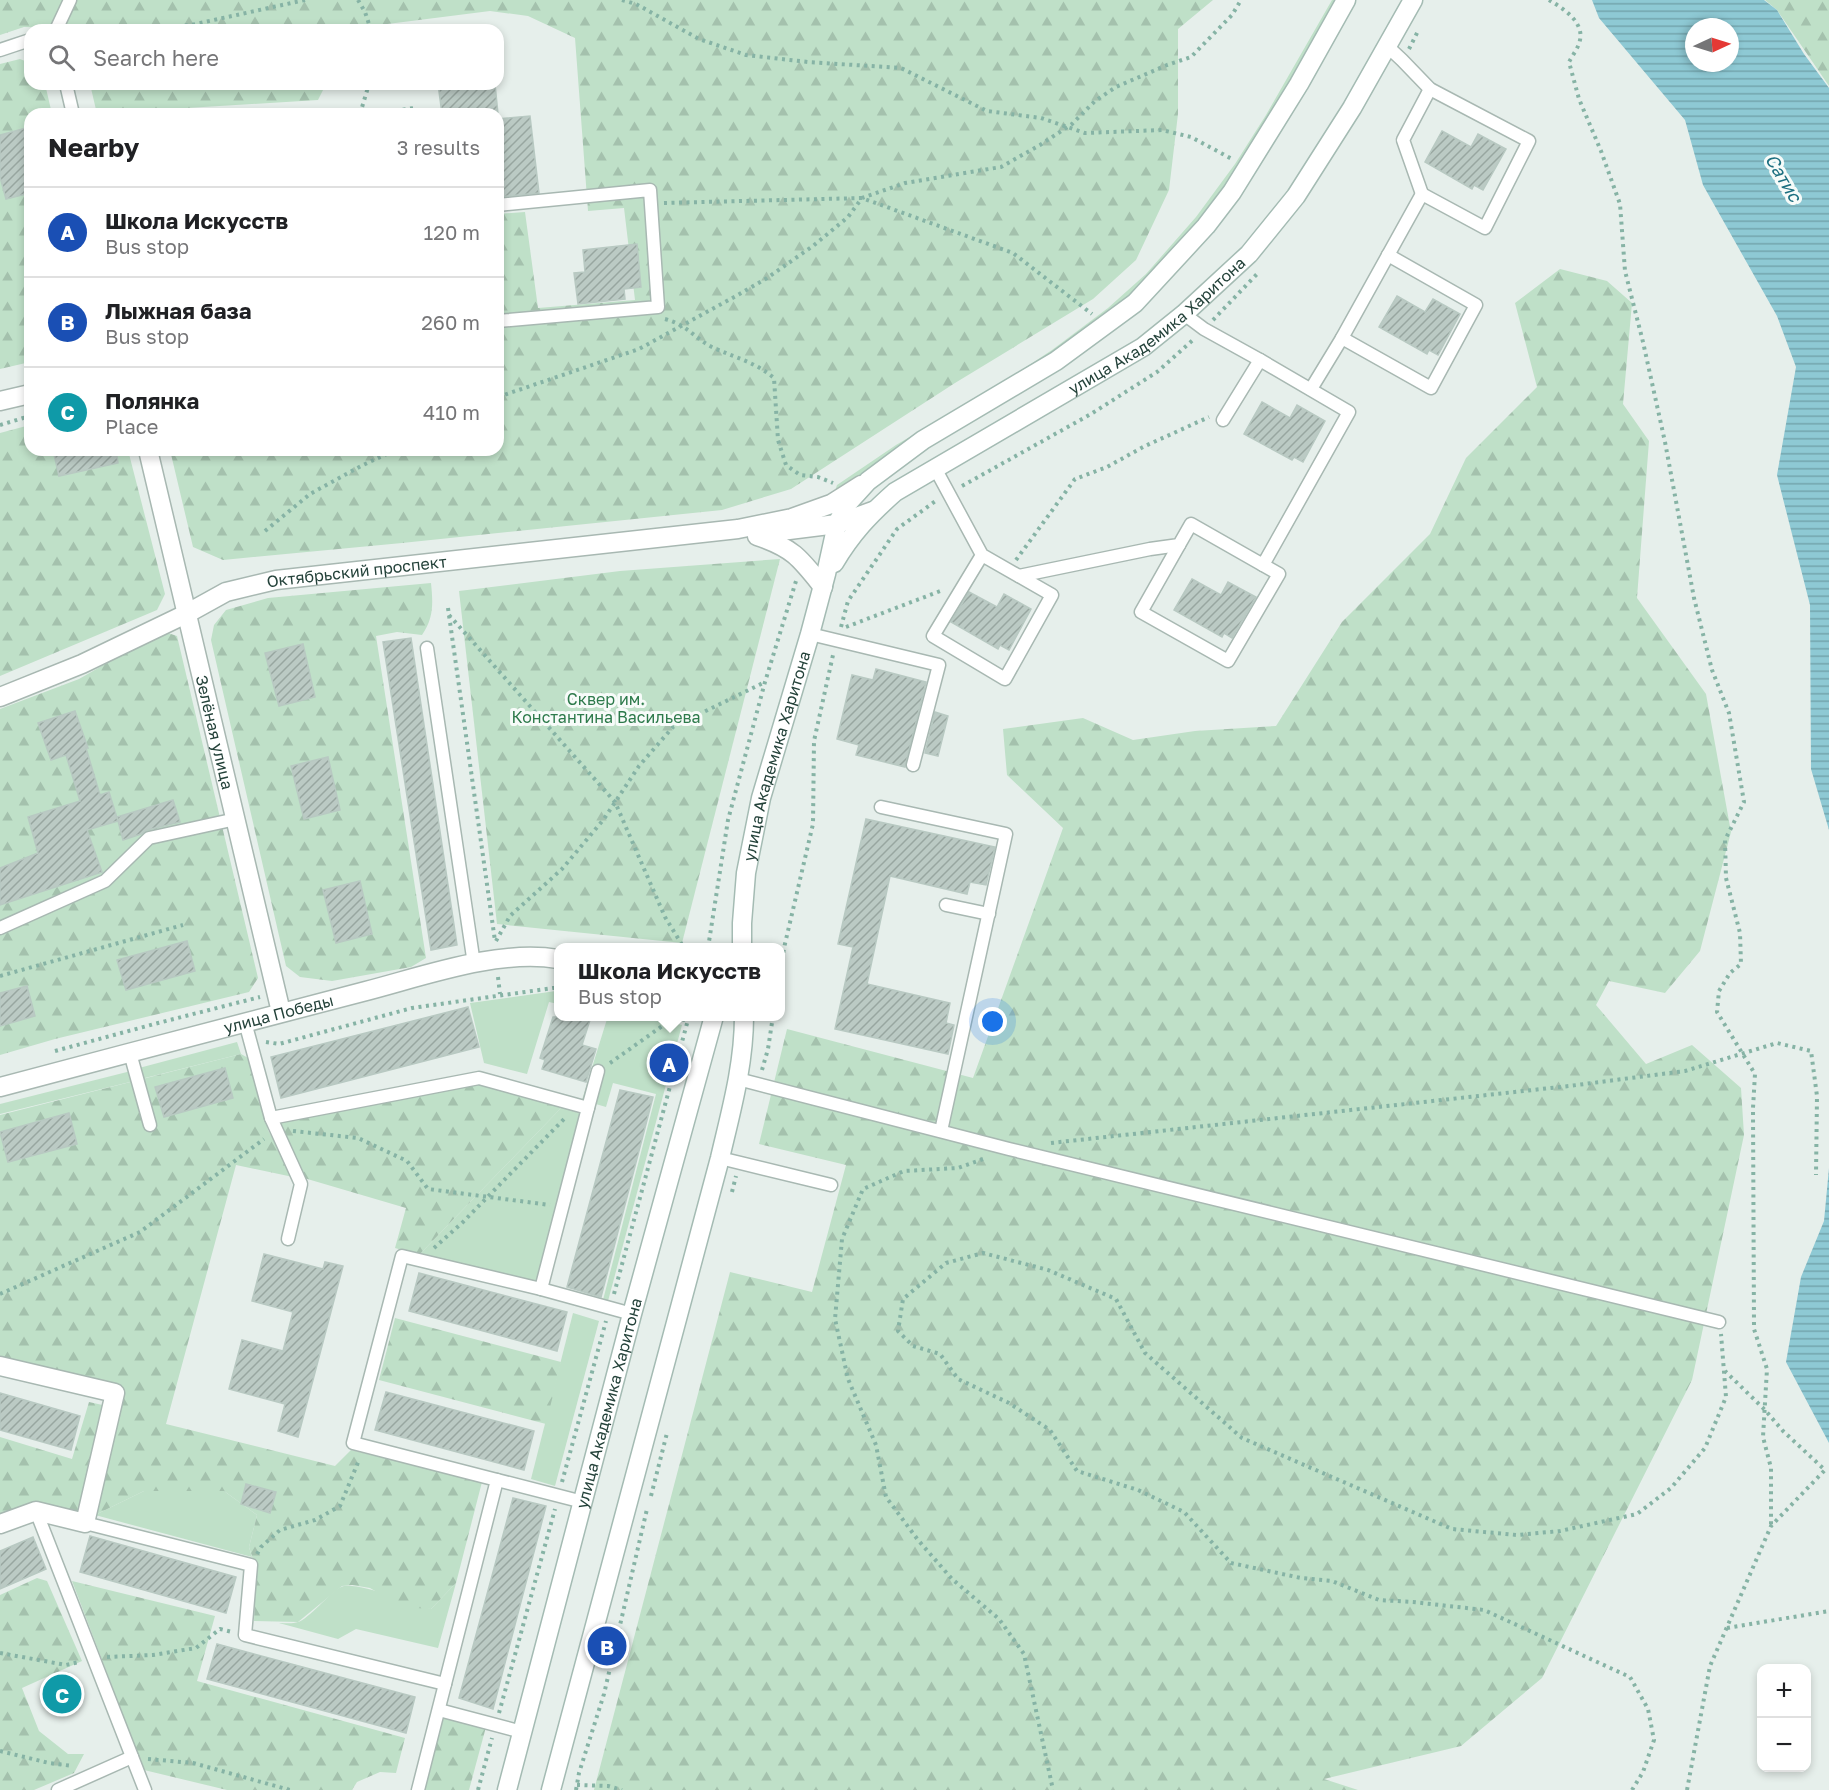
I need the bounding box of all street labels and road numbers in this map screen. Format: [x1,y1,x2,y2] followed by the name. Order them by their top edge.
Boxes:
[1065,253,1249,399] street label: улица Академика Харитона
[265,551,448,592] street label: Октябрьский проспект
[739,649,814,863] street label: улица Академика Харитона
[192,673,238,791] street label: Зелёная улица
[222,990,336,1037] street label: улица Победы
[571,1295,646,1511] street label: улица Академика Харитона

